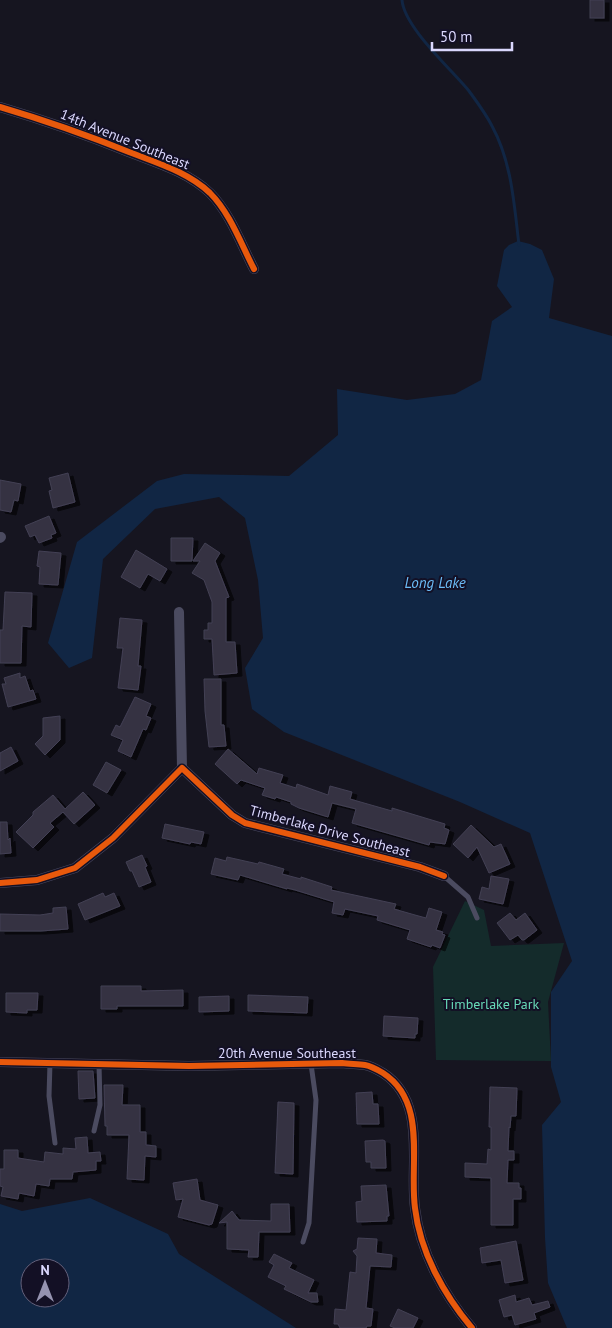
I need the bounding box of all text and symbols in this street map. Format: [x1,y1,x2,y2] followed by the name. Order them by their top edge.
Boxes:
[432,20,512,52] scale bar
[440,27,473,46] text: 50 m
[58,105,193,173] street label: 14th Avenue Southeast
[404,573,466,592] water label: Long Lake
[248,801,412,861] street label: Timberlake Drive Southeast
[443,995,540,1013] park label: Timberlake Park
[218,1044,356,1062] street label: 20th Avenue Southeast
[20,1258,70,1308] north arrow
[40,1261,50,1279] text: N

